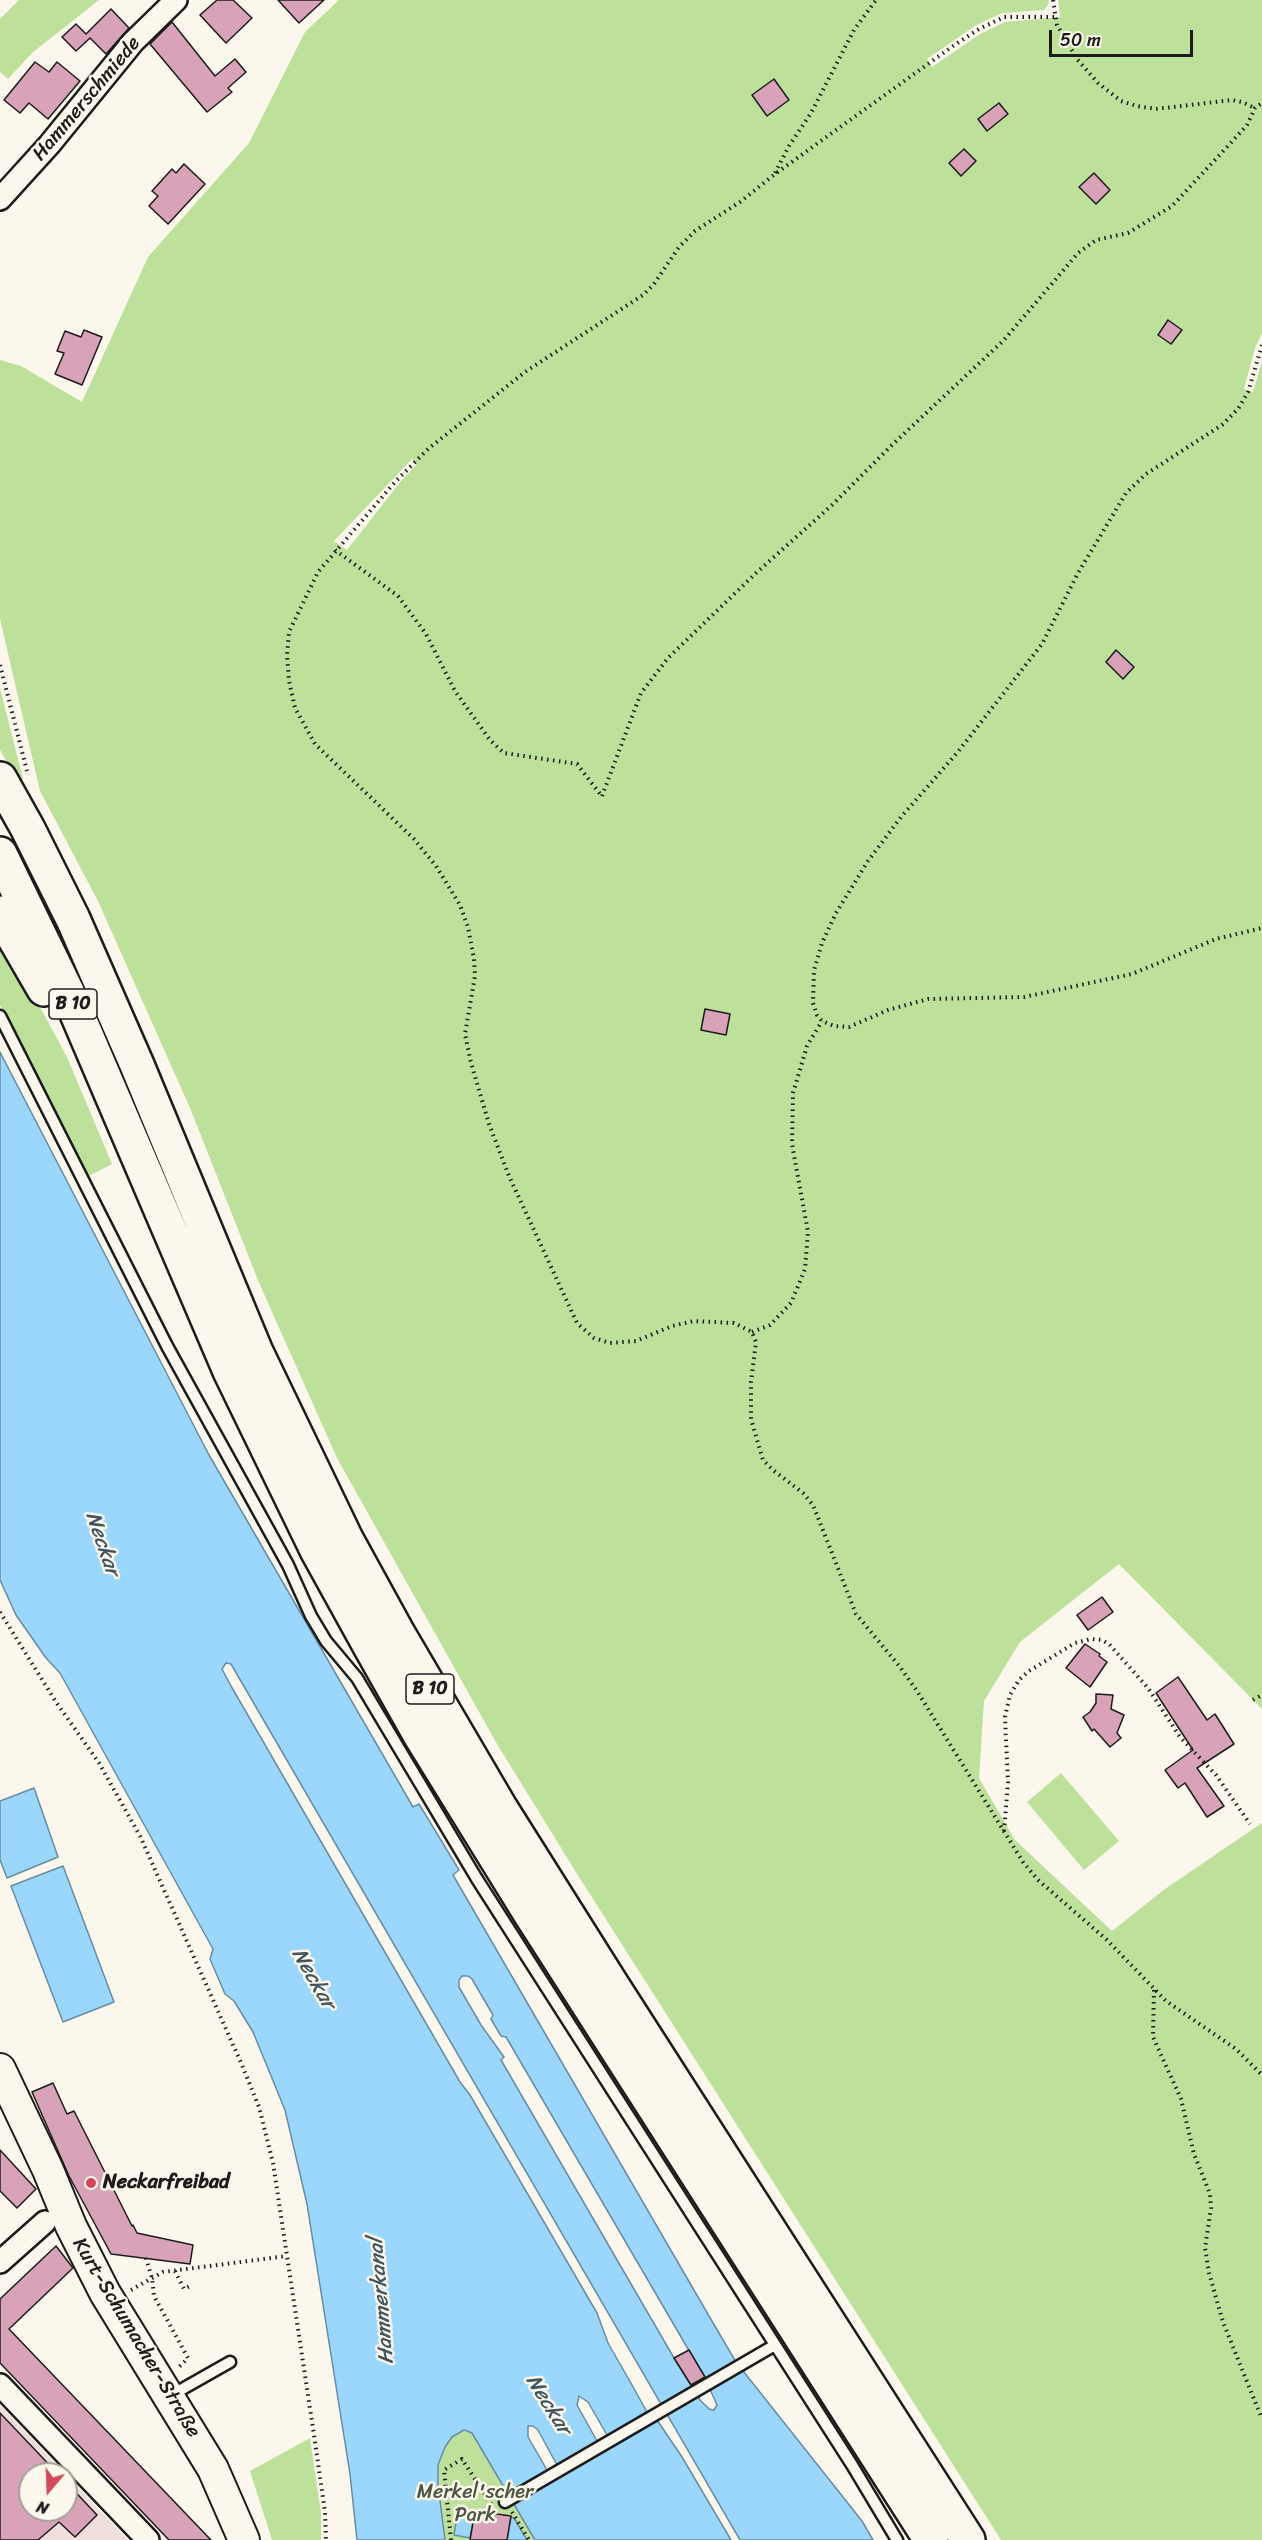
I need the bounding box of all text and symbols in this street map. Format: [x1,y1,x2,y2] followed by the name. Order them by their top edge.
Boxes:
[1052,18,1196,56] scale bar
[1060,24,1101,56] text: 50 m
[28,32,146,166] street label: Hammerschmiede
[49,989,97,1019] road number: B 10
[79,1509,125,1579] water label: Neckar
[406,1674,454,1704] road number: B 10
[286,1944,340,2014] water label: Neckar
[103,2171,229,2195] place label: Neckarfreibad
[84,2176,98,2190] marker: Neckarfreibad
[67,2234,205,2442] street label: Kurt-Schumacher-Straße
[364,2237,400,2365] water label: Hammerkanal
[520,2370,576,2440] water label: Neckar
[18,2462,78,2522] north arrow
[417,2481,533,2528] park label: Merkel'scher Park
[33,2492,53,2523] text: N

